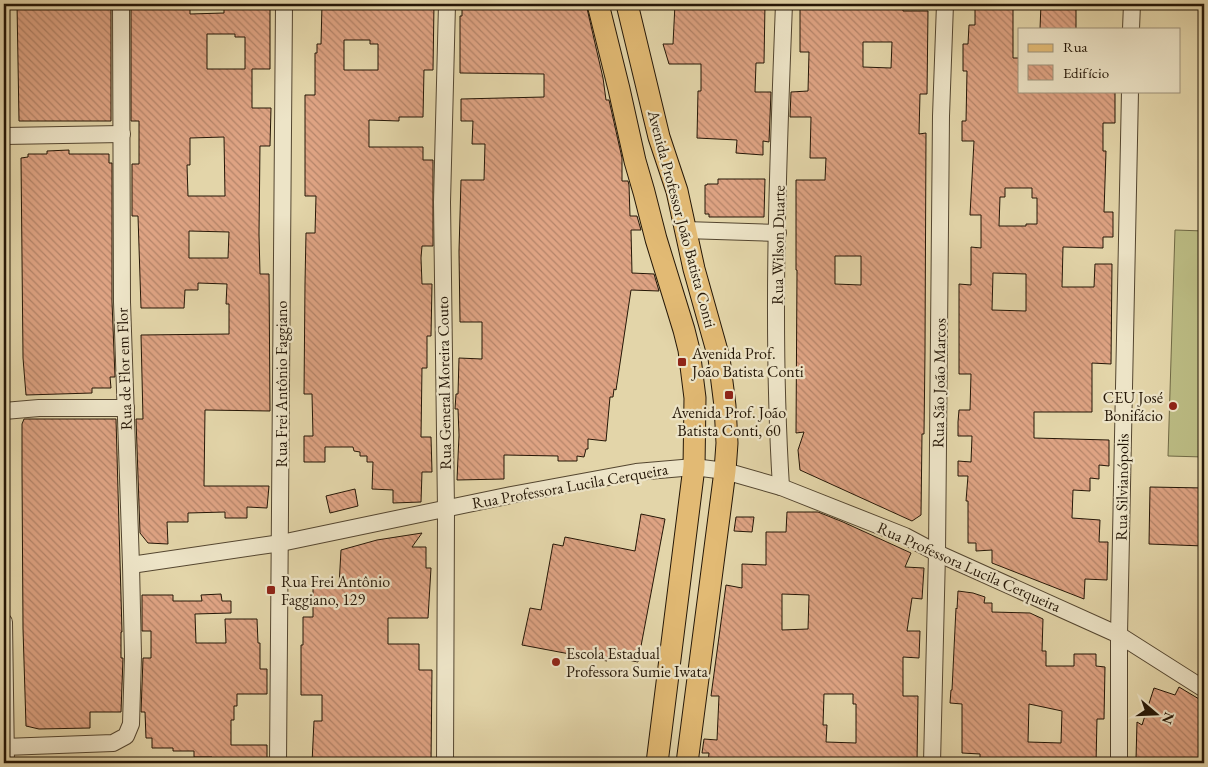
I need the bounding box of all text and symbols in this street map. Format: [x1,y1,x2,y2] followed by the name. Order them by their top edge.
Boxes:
[1018,28,1180,92] legend
[1063,37,1088,56] text: Rua
[1063,63,1109,82] text: Edifício
[643,107,721,330] street label: Avenida Professor João Batista Conti
[766,185,790,305] street label: Rua Wilson Duarte
[432,296,456,470] street label: Rua General Moreira Couto
[271,300,292,467] street label: Rua Frei Antônio Faggiano
[111,307,137,431] street label: Rua de Flor em Flor
[927,318,951,448] street label: Rua São João Marcos
[690,343,804,382] place label: Avenida Prof. João Batista Conti
[676,356,688,368] marker: Avenida Prof. João Batista Conti
[1103,387,1163,426] place label: CEU José Bonifácio
[723,389,735,401] marker: Avenida Prof. João Batista Conti, 60
[1167,400,1179,412] marker: CEU José Bonifácio
[671,402,786,441] place label: Avenida Prof. João Batista Conti, 60
[1111,433,1133,541] street label: Rua Silvianópolis
[470,458,670,514] street label: Rua Professora Lucila Cerqueira
[874,517,1065,617] street label: Rua Professora Lucila Cerqueira
[281,571,390,610] place label: Rua Frei Antônio Faggiano, 129
[265,584,277,596] marker: Rua Frei Antônio Faggiano, 129
[566,643,708,682] place label: Escola Estadual Professora Sumie Iwata
[550,656,562,668] marker: Escola Estadual Professora Sumie Iwata
[1130,690,1180,740] north arrow
[1158,710,1179,727] text: N

